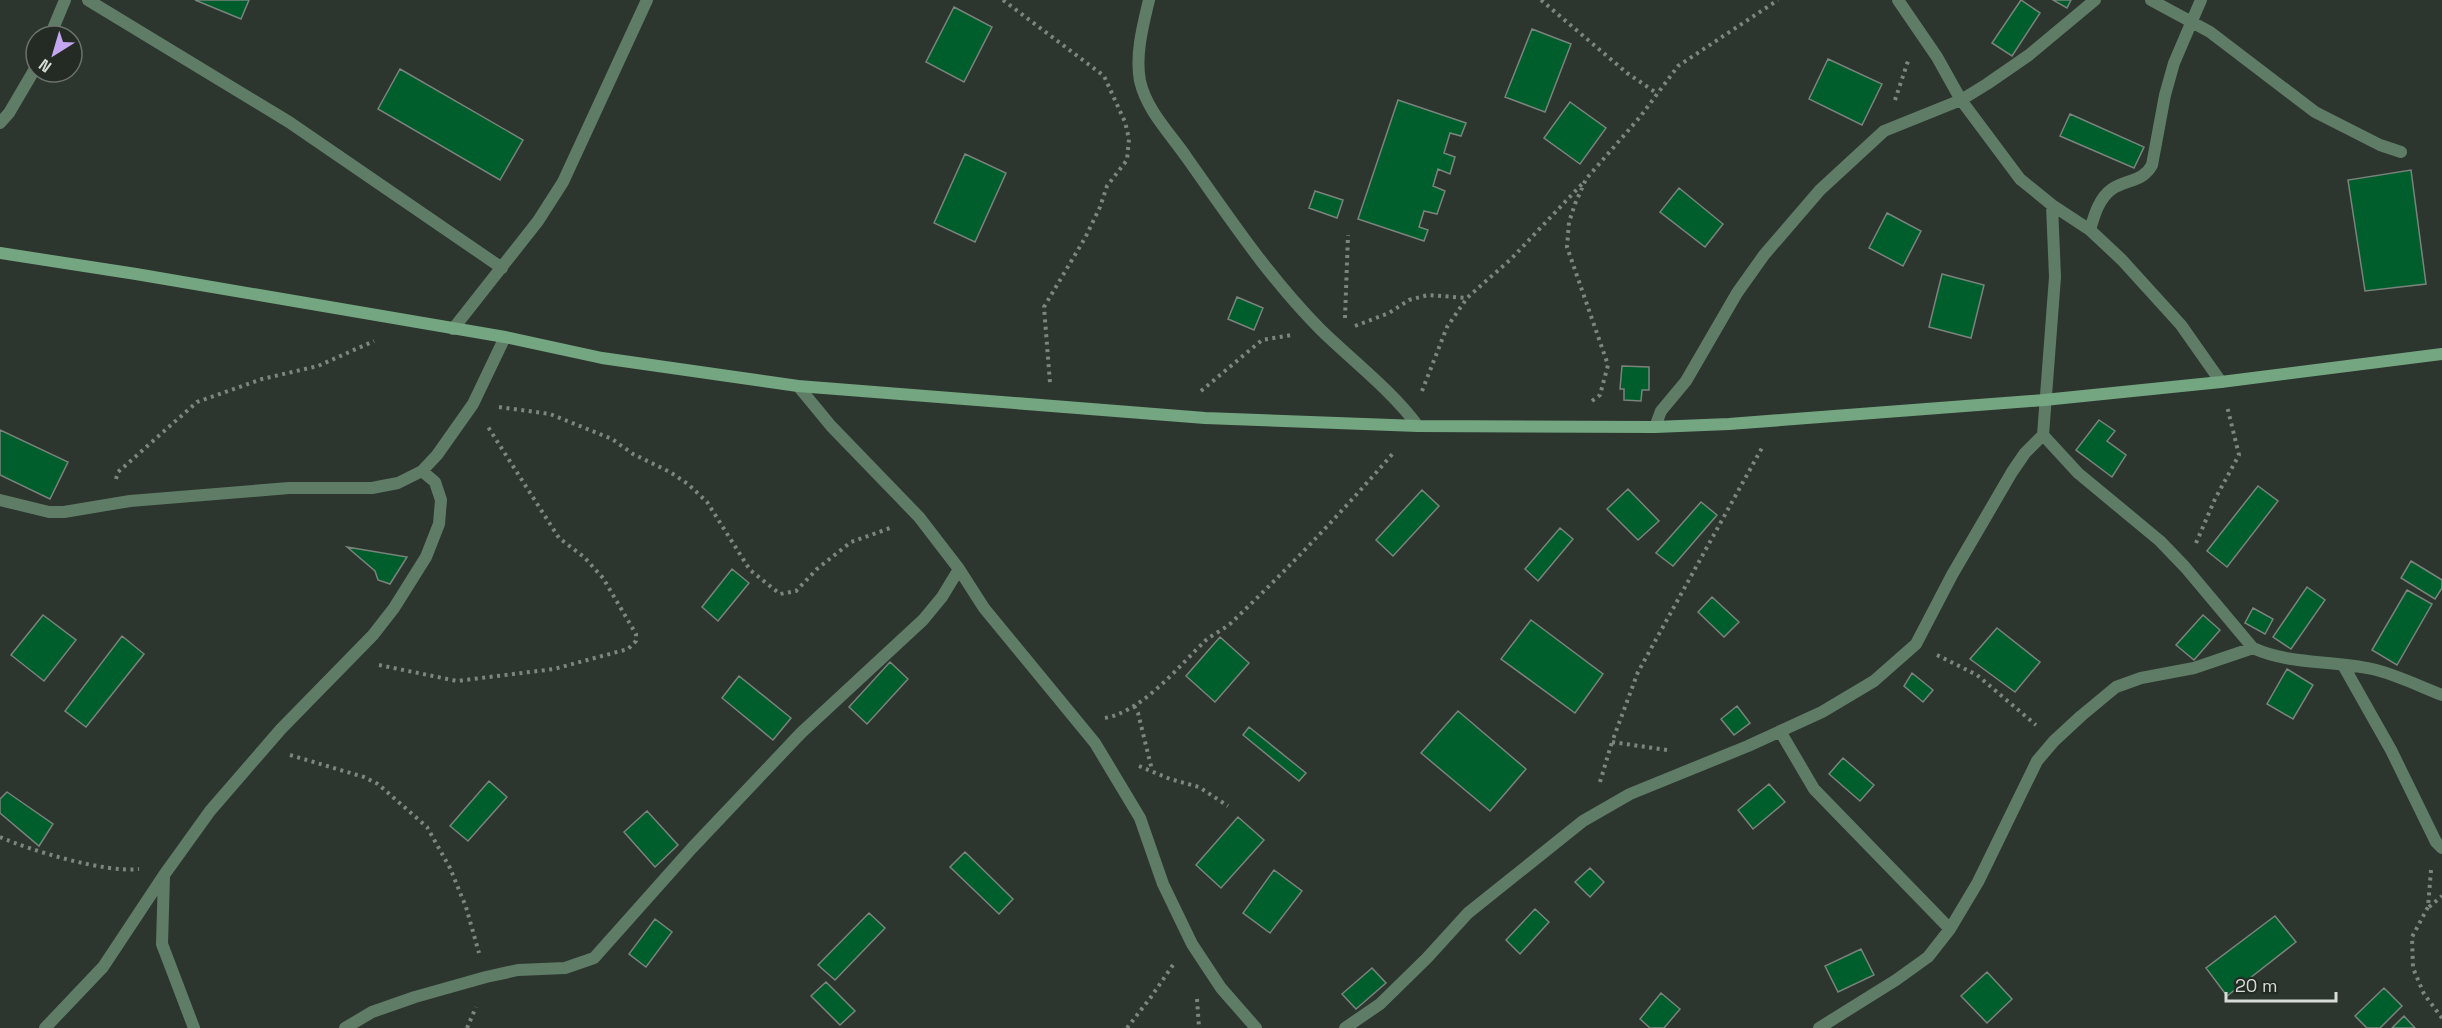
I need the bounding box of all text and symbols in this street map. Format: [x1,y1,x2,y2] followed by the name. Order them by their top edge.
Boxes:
[24,24,84,84] north arrow
[35,54,56,77] text: N
[2226,965,2336,1003] scale bar
[2235,974,2278,997] text: 20 m

